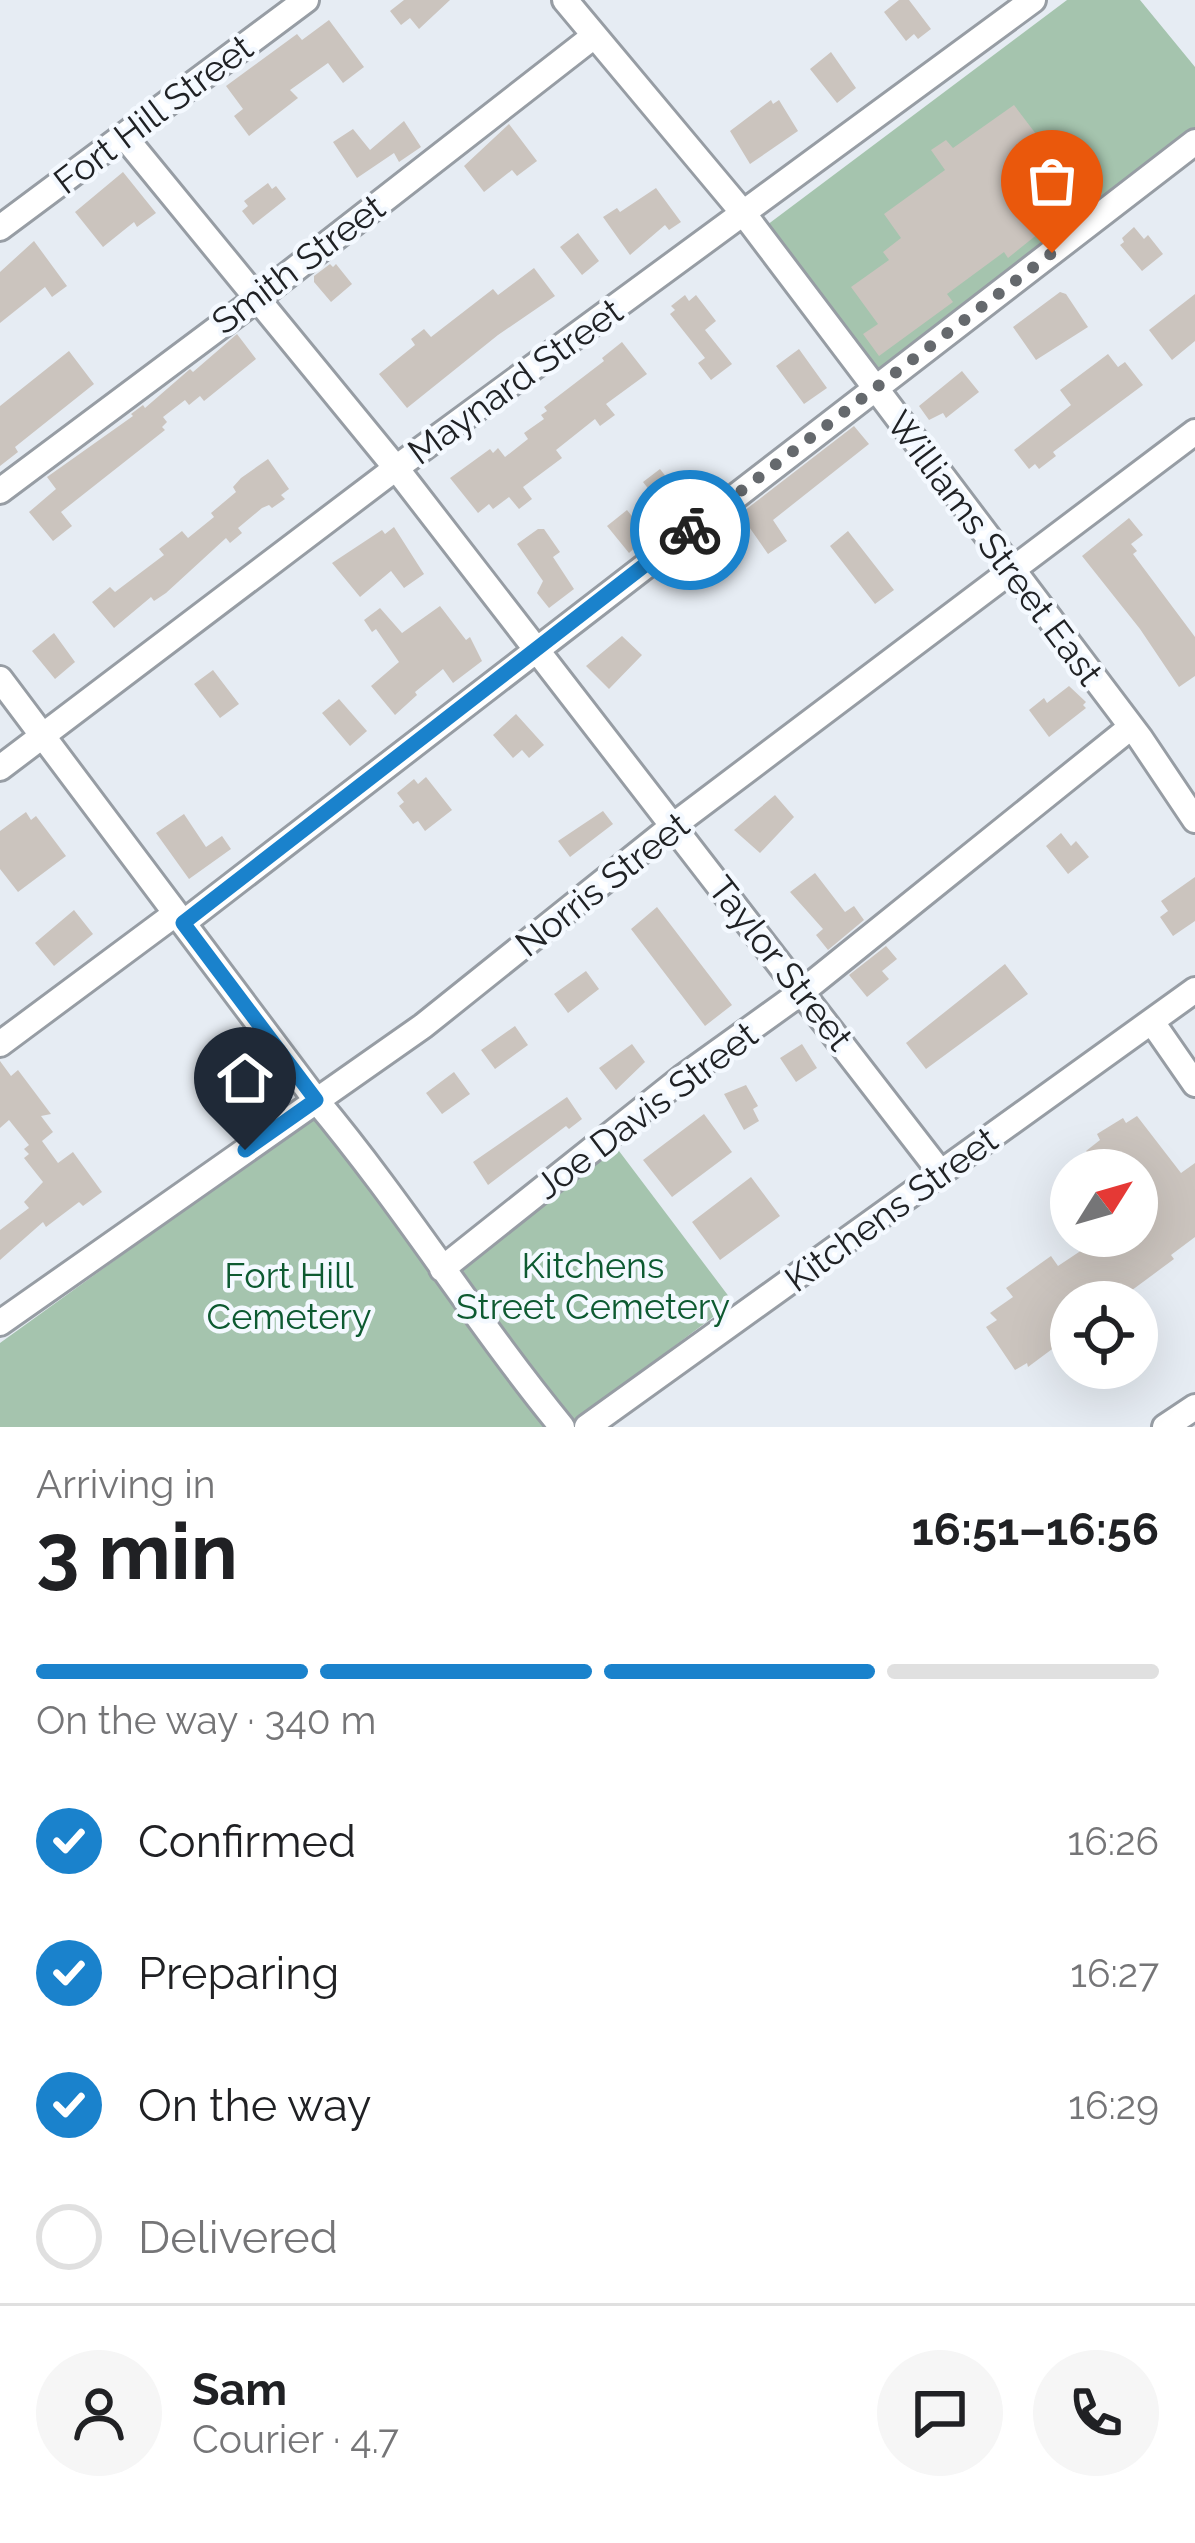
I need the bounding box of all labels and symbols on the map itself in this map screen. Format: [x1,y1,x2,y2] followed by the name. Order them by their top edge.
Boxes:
[46,26,260,202] street label: Fort Hill Street
[1001,130,1103,253] pin
[204,186,392,342] street label: Smith Street
[400,289,630,473] street label: Maynard Street
[878,403,1112,693] street label: Williams Street East
[630,470,750,590] courier
[507,803,697,965] street label: Norris Street
[700,868,862,1058] street label: Taylor Street
[527,1013,765,1207] street label: Joe Davis Street
[194,1027,296,1150] pin
[777,1118,1005,1300] street label: Kitchens Street
[1050,1149,1158,1257] north arrow
[456,1244,730,1327] park label: Kitchens Street Cemetery
[207,1254,371,1337] park label: Fort Hill Cemetery

